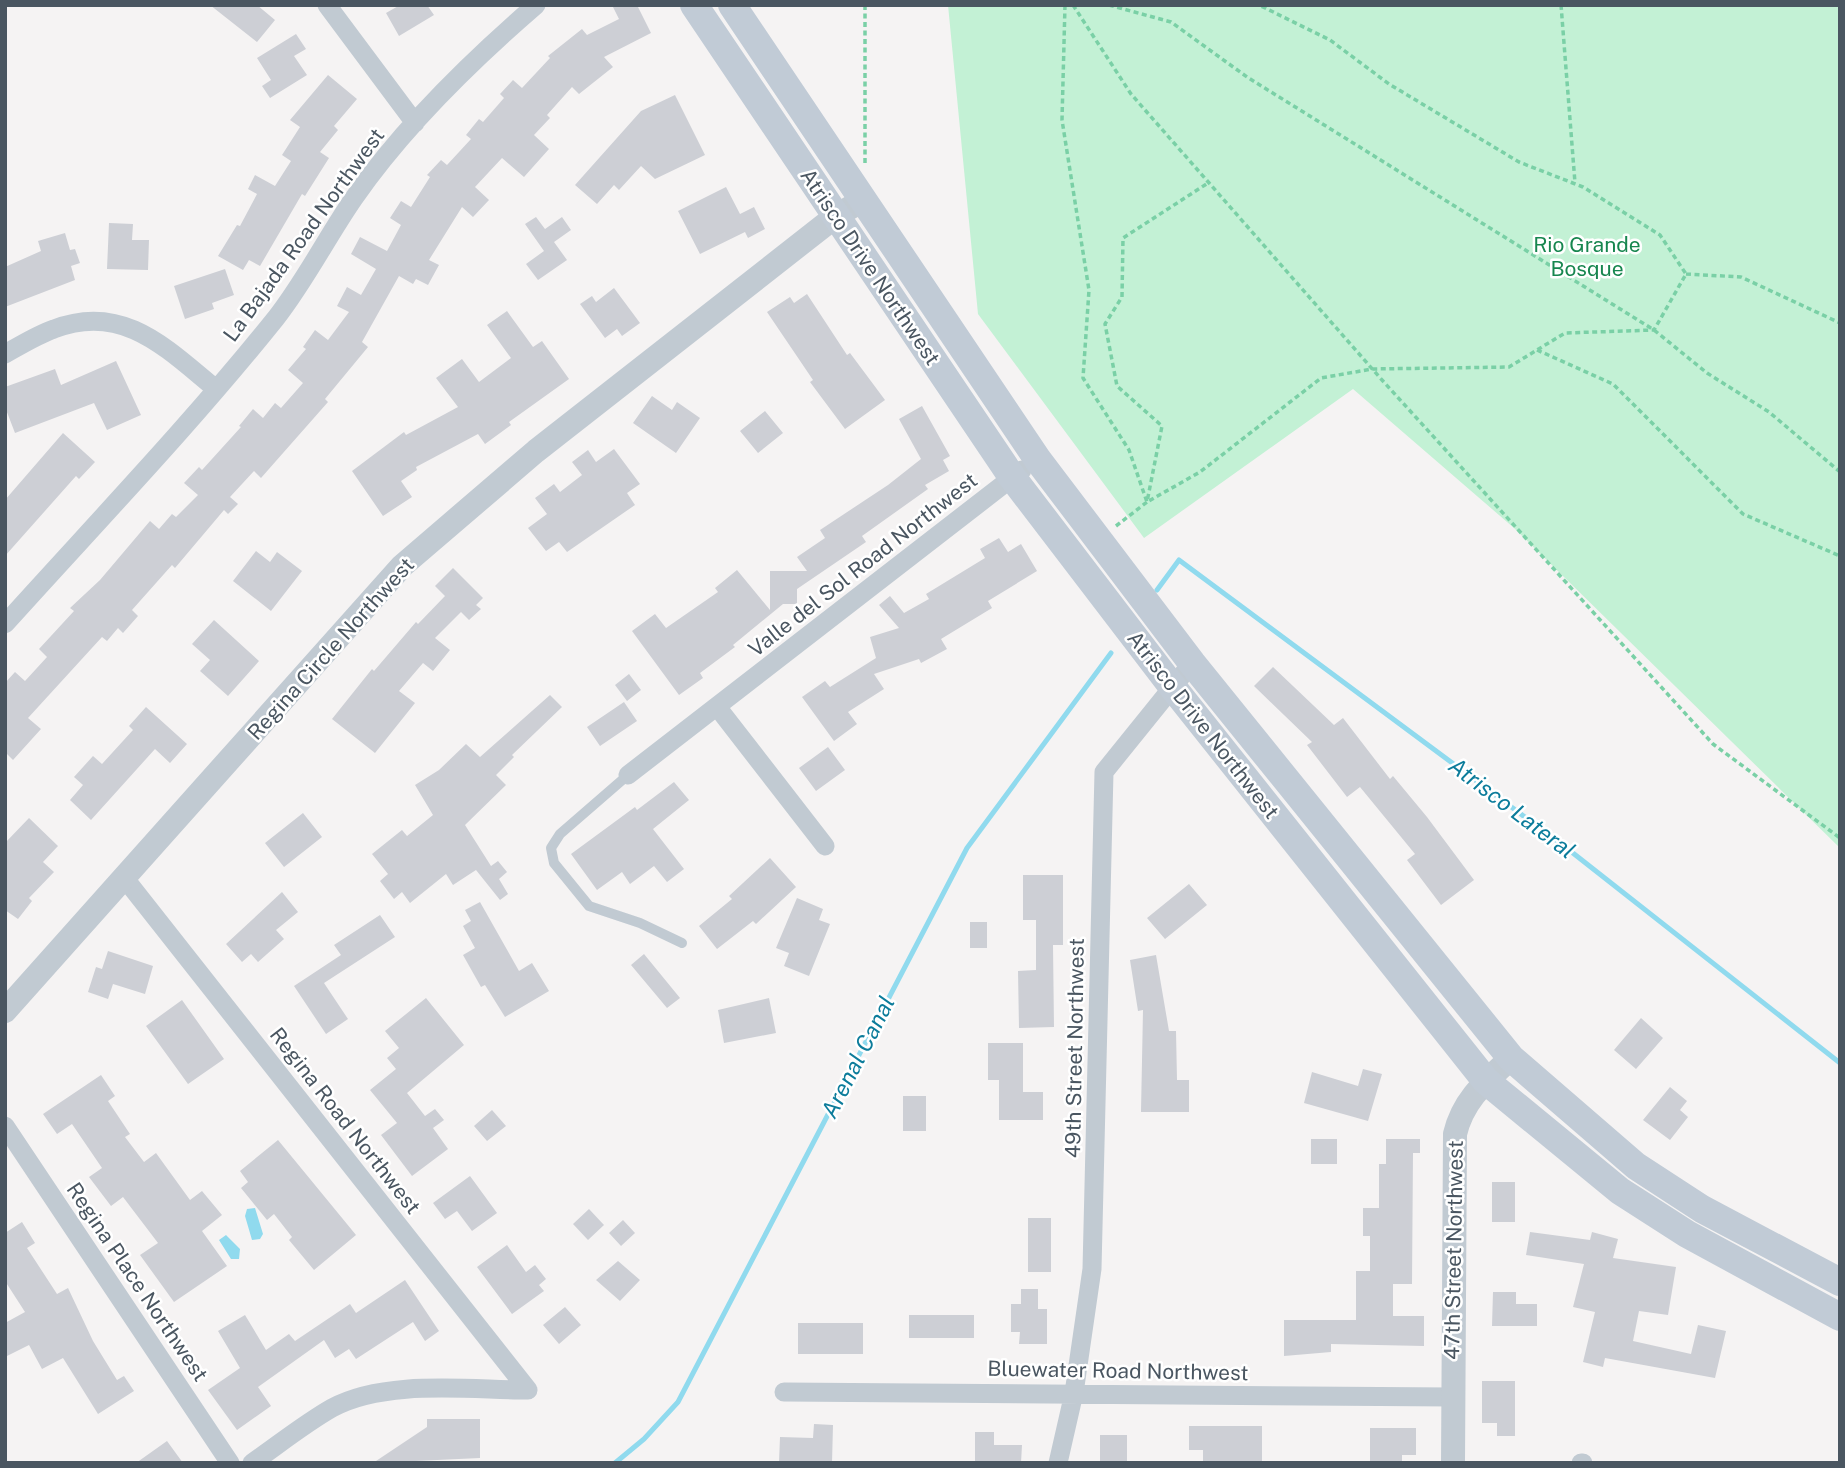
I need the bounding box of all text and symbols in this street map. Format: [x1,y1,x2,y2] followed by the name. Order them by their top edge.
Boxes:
[218,123,389,346] street label: La Bajada Road Northwest
[795,164,945,370] street label: Atrisco Drive Northwest
[1533,232,1641,281] park label: Rio Grande Bosque
[743,468,982,662] street label: Valle del Sol Road Northwest
[242,552,419,745] street label: Regina Circle Northwest
[1122,626,1284,824] street label: Atrisco Drive Northwest
[1444,751,1581,864] water label: Atrisco Lateral
[1060,938,1089,1158] street label: 49th Street Northwest
[815,991,900,1122] water label: Arenal Canal
[265,1023,426,1219] street label: Regina Road Northwest
[1439,1140,1468,1360] street label: 47th Street Northwest
[62,1178,213,1386] street label: Regina Place Northwest
[987,1356,1249,1385] street label: Bluewater Road Northwest

